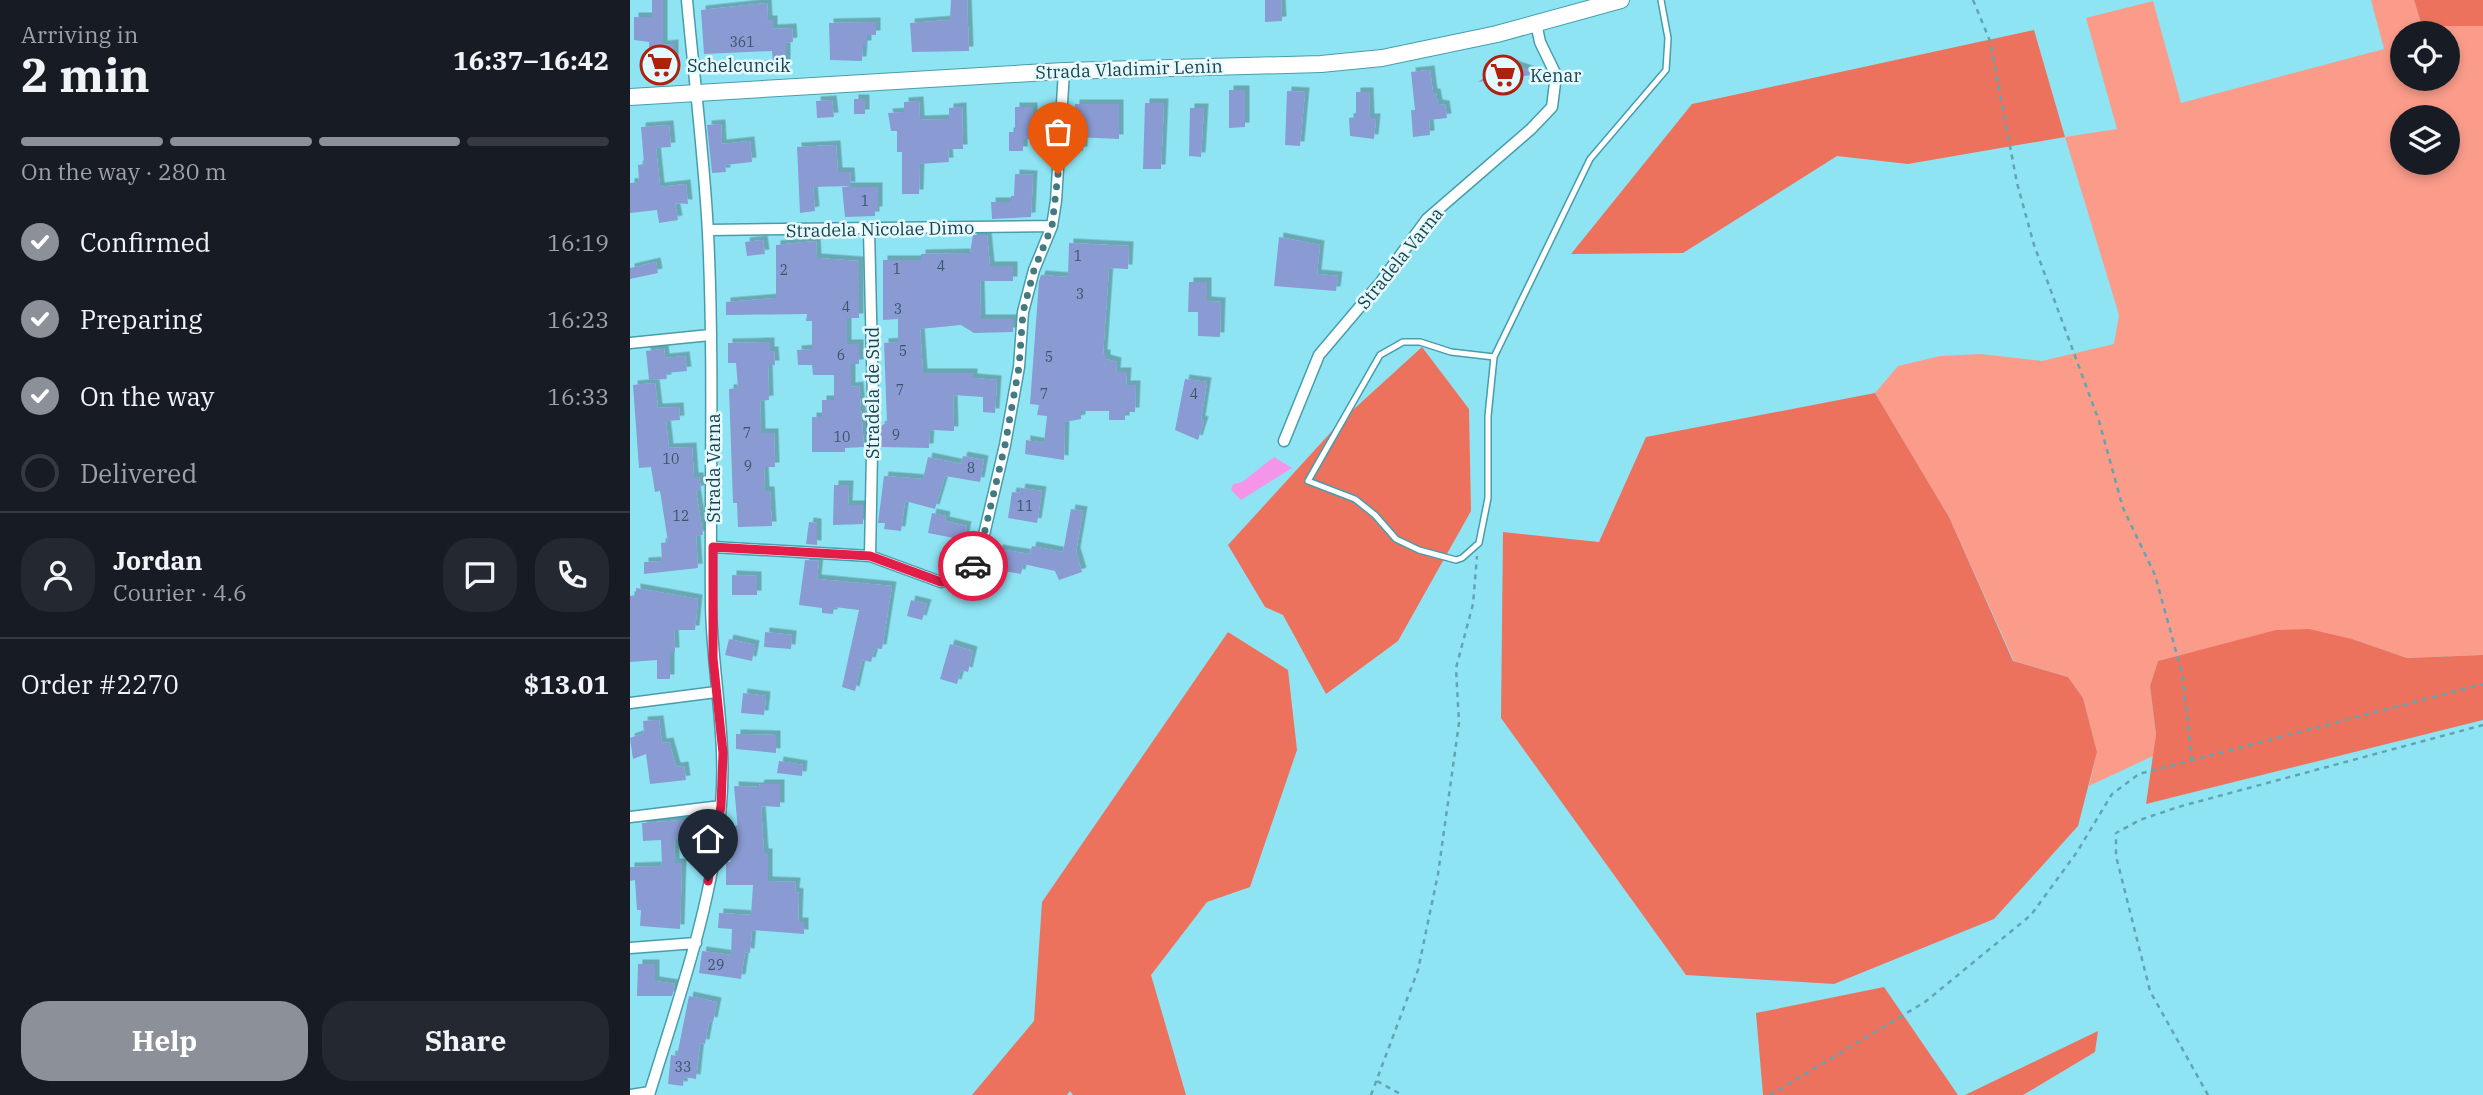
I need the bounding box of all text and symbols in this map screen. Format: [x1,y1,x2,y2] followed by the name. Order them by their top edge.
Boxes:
[21,19,138,49] text: Arriving in
[2390,21,2460,175] map controls
[2390,21,2460,91] button: locate
[729,33,755,51] house number: 361
[453,43,609,77] text: 16:37–16:42
[639,44,681,86] supermarket icon: Schelcuncik
[21,45,150,105] text: 2 min
[687,54,791,77] place label: Schelcuncik
[1035,54,1223,84] street label: Strada Vladimir Lenin
[1482,54,1524,96] supermarket icon: Kenar
[1530,64,1581,87] place label: Kenar
[1028,102,1088,174] pin
[2390,105,2460,175] button: layers
[1039,113,1077,151] icon: bag
[21,156,227,186] text: On the way · 280 m
[861,192,869,210] house number: 1
[1352,202,1448,314] street label: Stradela Varna
[786,216,974,242] street label: Stradela Nicolae Dimo
[21,223,59,261] icon: check
[80,225,211,259] text: Confirmed
[547,227,609,257] text: 16:19
[1074,247,1082,265] house number: 1
[937,257,945,275] house number: 4
[893,260,901,278] house number: 1
[780,261,788,279] house number: 2
[1076,285,1084,303] house number: 3
[842,298,850,316] house number: 4
[21,300,59,338] icon: check
[894,300,902,318] house number: 3
[80,302,202,336] text: Preparing
[547,304,609,334] text: 16:23
[861,327,884,459] street label: Stradela de Sud
[899,342,907,360] house number: 5
[837,346,845,364] house number: 6
[1045,348,1053,366] house number: 5
[21,377,59,415] icon: check
[80,379,214,413] text: On the way
[547,381,609,411] text: 16:33
[896,381,904,399] house number: 7
[1040,385,1048,403] house number: 7
[1190,385,1198,403] house number: 4
[702,413,725,523] street label: Strada Varna
[743,424,751,442] house number: 7
[892,426,900,444] house number: 9
[834,428,850,446] house number: 10
[663,450,679,468] house number: 10
[80,456,197,490] text: Delivered
[744,457,752,475] house number: 9
[967,459,975,477] house number: 8
[1017,497,1033,515] house number: 11
[673,507,689,525] house number: 12
[938,531,1008,601] courier
[21,538,95,612] button: person
[443,538,517,612] button: chat
[535,538,609,612] button: phone
[113,543,203,577] text: Jordan
[954,547,992,585] icon: car
[113,577,247,607] text: Courier · 4.6
[21,667,179,701] text: Order #2270
[524,667,609,701] text: $13.01
[678,809,738,881] pin
[689,820,727,858] icon: home
[708,956,724,974] house number: 29
[21,1001,308,1081] button: Help
[322,1001,609,1081] button: Share
[675,1058,691,1076] house number: 33

